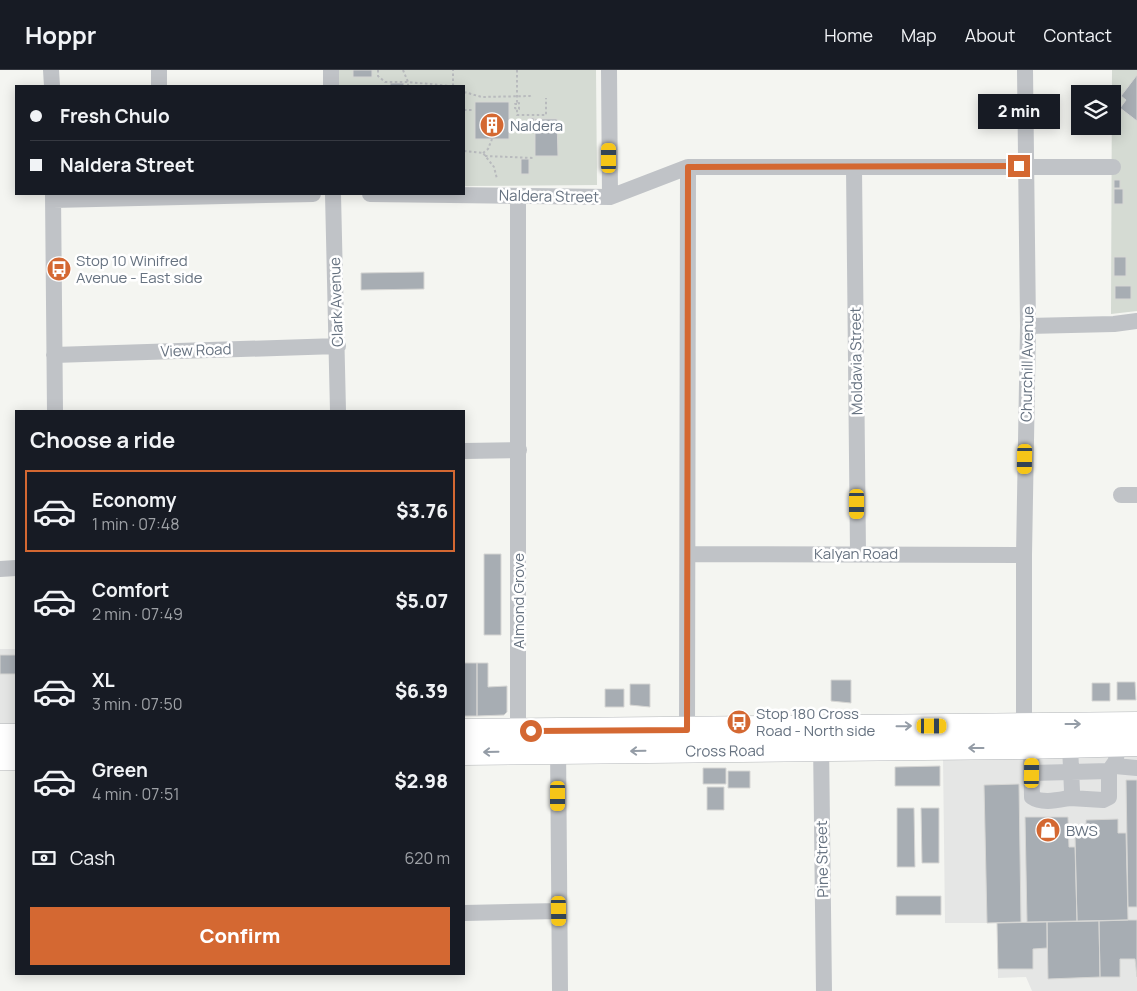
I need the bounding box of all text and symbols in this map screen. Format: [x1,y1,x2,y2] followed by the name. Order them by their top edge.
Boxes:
[25,18,96,51] text: Hoppr
[824,23,873,47] text: Home
[901,23,937,47] text: Map
[965,23,1015,47] text: About
[1043,23,1112,47] text: Contact
[1071,85,1121,135] map controls
[1071,85,1121,135] button: layers
[978,93,1060,128] callout: 2 min
[998,100,1040,122] text: 2 min
[60,103,170,129] text: Fresh Chulo
[479,112,505,138] building icon: Naldera
[510,115,563,136] place label: Naldera
[601,143,616,173] car
[60,152,194,178] text: Naldera Street
[1008,155,1030,177] route end
[499,185,599,207] street label: Naldera Street
[76,250,203,288] place label: Stop 10 Winifred Avenue - East side
[46,256,72,282] bus stop icon: Stop 10 Winifred Avenue - East side
[324,257,348,347] street label: Clark Avenue
[1015,306,1039,422] street label: Churchill Avenue
[845,307,867,415] street label: Moldavia Street
[160,338,232,362] street label: View Road
[30,425,175,455] text: Choose a ride
[1017,444,1032,474] car
[92,487,176,513] text: Economy
[32,489,77,534] icon: car
[849,489,864,519] car
[396,498,448,524] text: $3.76
[92,513,180,535] text: 1 min · 07:48
[814,543,898,564] street label: Kalyan Road
[508,553,529,649] street label: Almond Grove
[92,577,169,603] text: Comfort
[32,579,77,624] icon: car
[395,588,448,614] text: $5.07
[92,603,183,625] text: 2 min · 07:49
[92,667,115,693] text: XL
[32,669,77,714] icon: car
[395,678,448,704] text: $6.39
[92,693,182,715] text: 3 min · 07:50
[756,703,876,741] place label: Stop 180 Cross Road - North side
[726,709,752,735] bus stop icon: Stop 180 Cross Road - North side
[917,719,947,734] car
[520,720,542,742] route start
[1065,720,1081,729] one-way arrow
[896,721,912,731] one-way arrow
[685,739,765,761] street label: Cross Road
[968,743,984,753] one-way arrow
[631,746,647,756] one-way arrow
[483,747,500,757] one-way arrow
[92,757,148,783] text: Green
[1024,758,1039,788] car
[32,759,77,804] icon: car
[395,768,448,794] text: $2.98
[550,781,565,811] car
[92,783,180,805] text: 4 min · 07:51
[1035,817,1061,843] shop icon: BWS
[811,820,833,898] street label: Pine Street
[1066,820,1098,841] place label: BWS
[30,844,58,872] icon: cash
[70,845,115,871] text: Cash
[404,847,450,869] text: 620 m
[551,896,566,926] car
[30,907,450,965] button: Confirm

